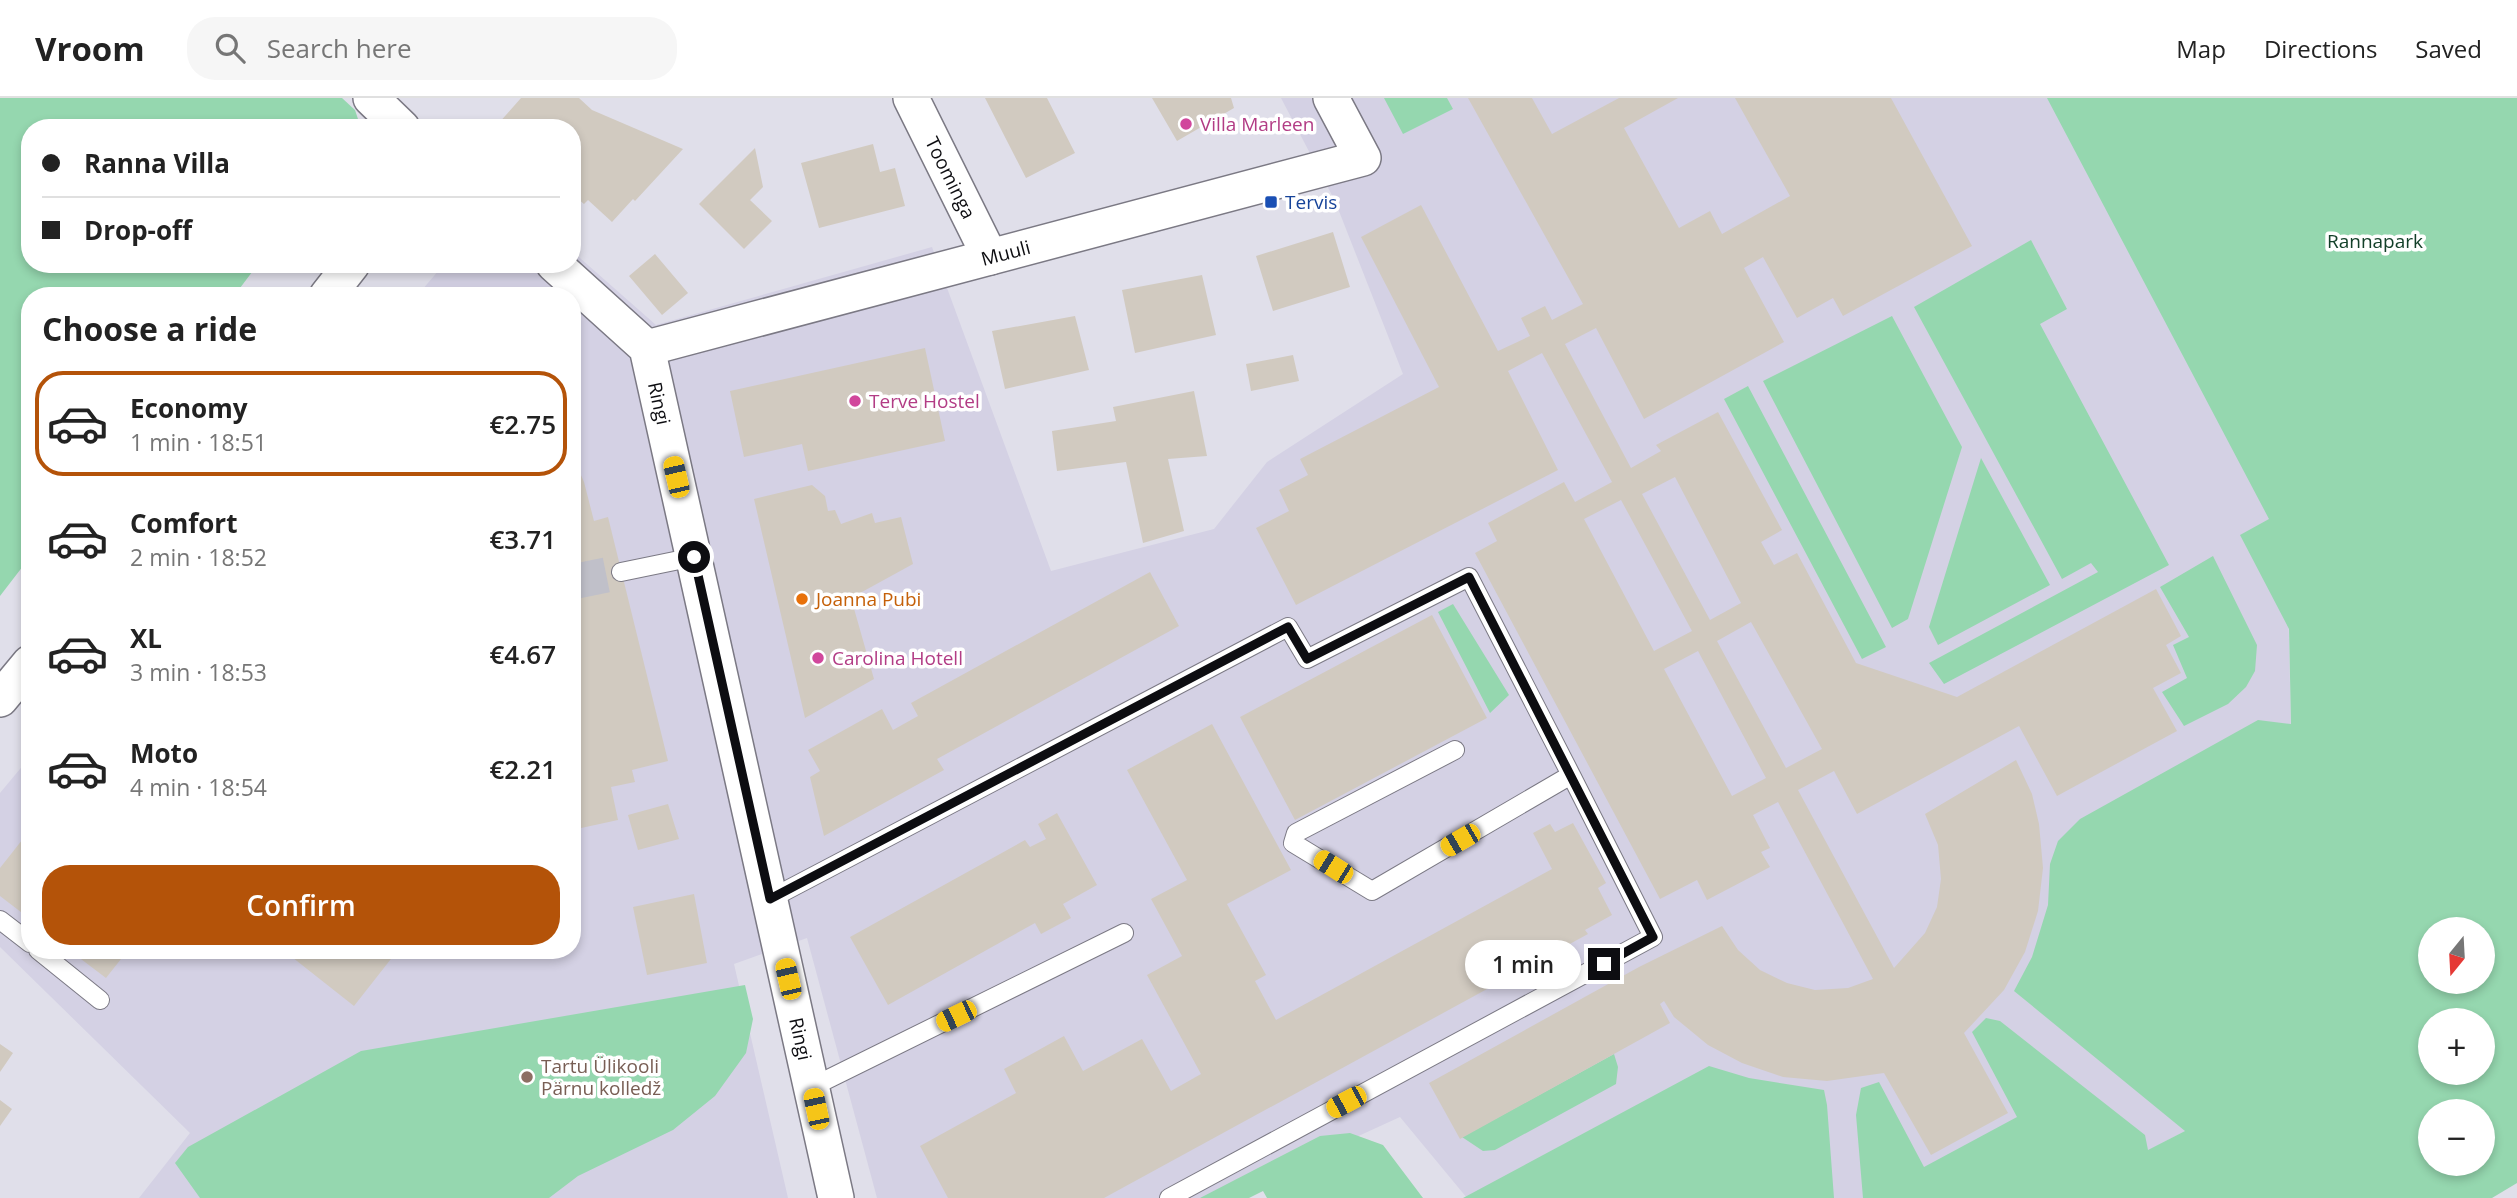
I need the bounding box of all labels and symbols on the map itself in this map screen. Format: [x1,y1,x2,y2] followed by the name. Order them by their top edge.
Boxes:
[1200,111,1314,137] place label: Villa Marleen
[1178,116,1194,132] marker: Villa Marleen
[919,132,982,223] street label: Toominga
[1285,189,1337,215] place label: Tervis
[1263,194,1279,210] marker: Tervis
[2327,228,2423,254] park label: Rannapark
[978,234,1033,272] street label: Muuli
[642,379,677,427] street label: Ringi
[869,388,980,414] place label: Terve Hostel
[847,393,863,409] marker: Terve Hostel
[662,454,691,500] car
[678,541,710,573] route start
[814,586,921,612] place label: Joanna Pubi
[794,591,810,607] marker: Joanna Pubi
[832,645,963,671] place label: Carolina Hotell
[810,650,826,666] marker: Carolina Hotell
[1437,820,1484,860] car
[1310,847,1357,887] car
[2418,917,2496,994] north arrow
[1464,940,1580,988] callout: 1 min
[1588,948,1620,980] route end
[774,956,803,1002] car
[933,997,980,1035] car
[783,1015,818,1063] street label: Ringi
[541,1053,661,1101] place label: Tartu Ülikooli Pärnu kolledž
[519,1069,535,1085] marker: Tartu Ülikooli Pärnu kolledž
[1323,1083,1370,1121] car
[802,1086,831,1132] car

